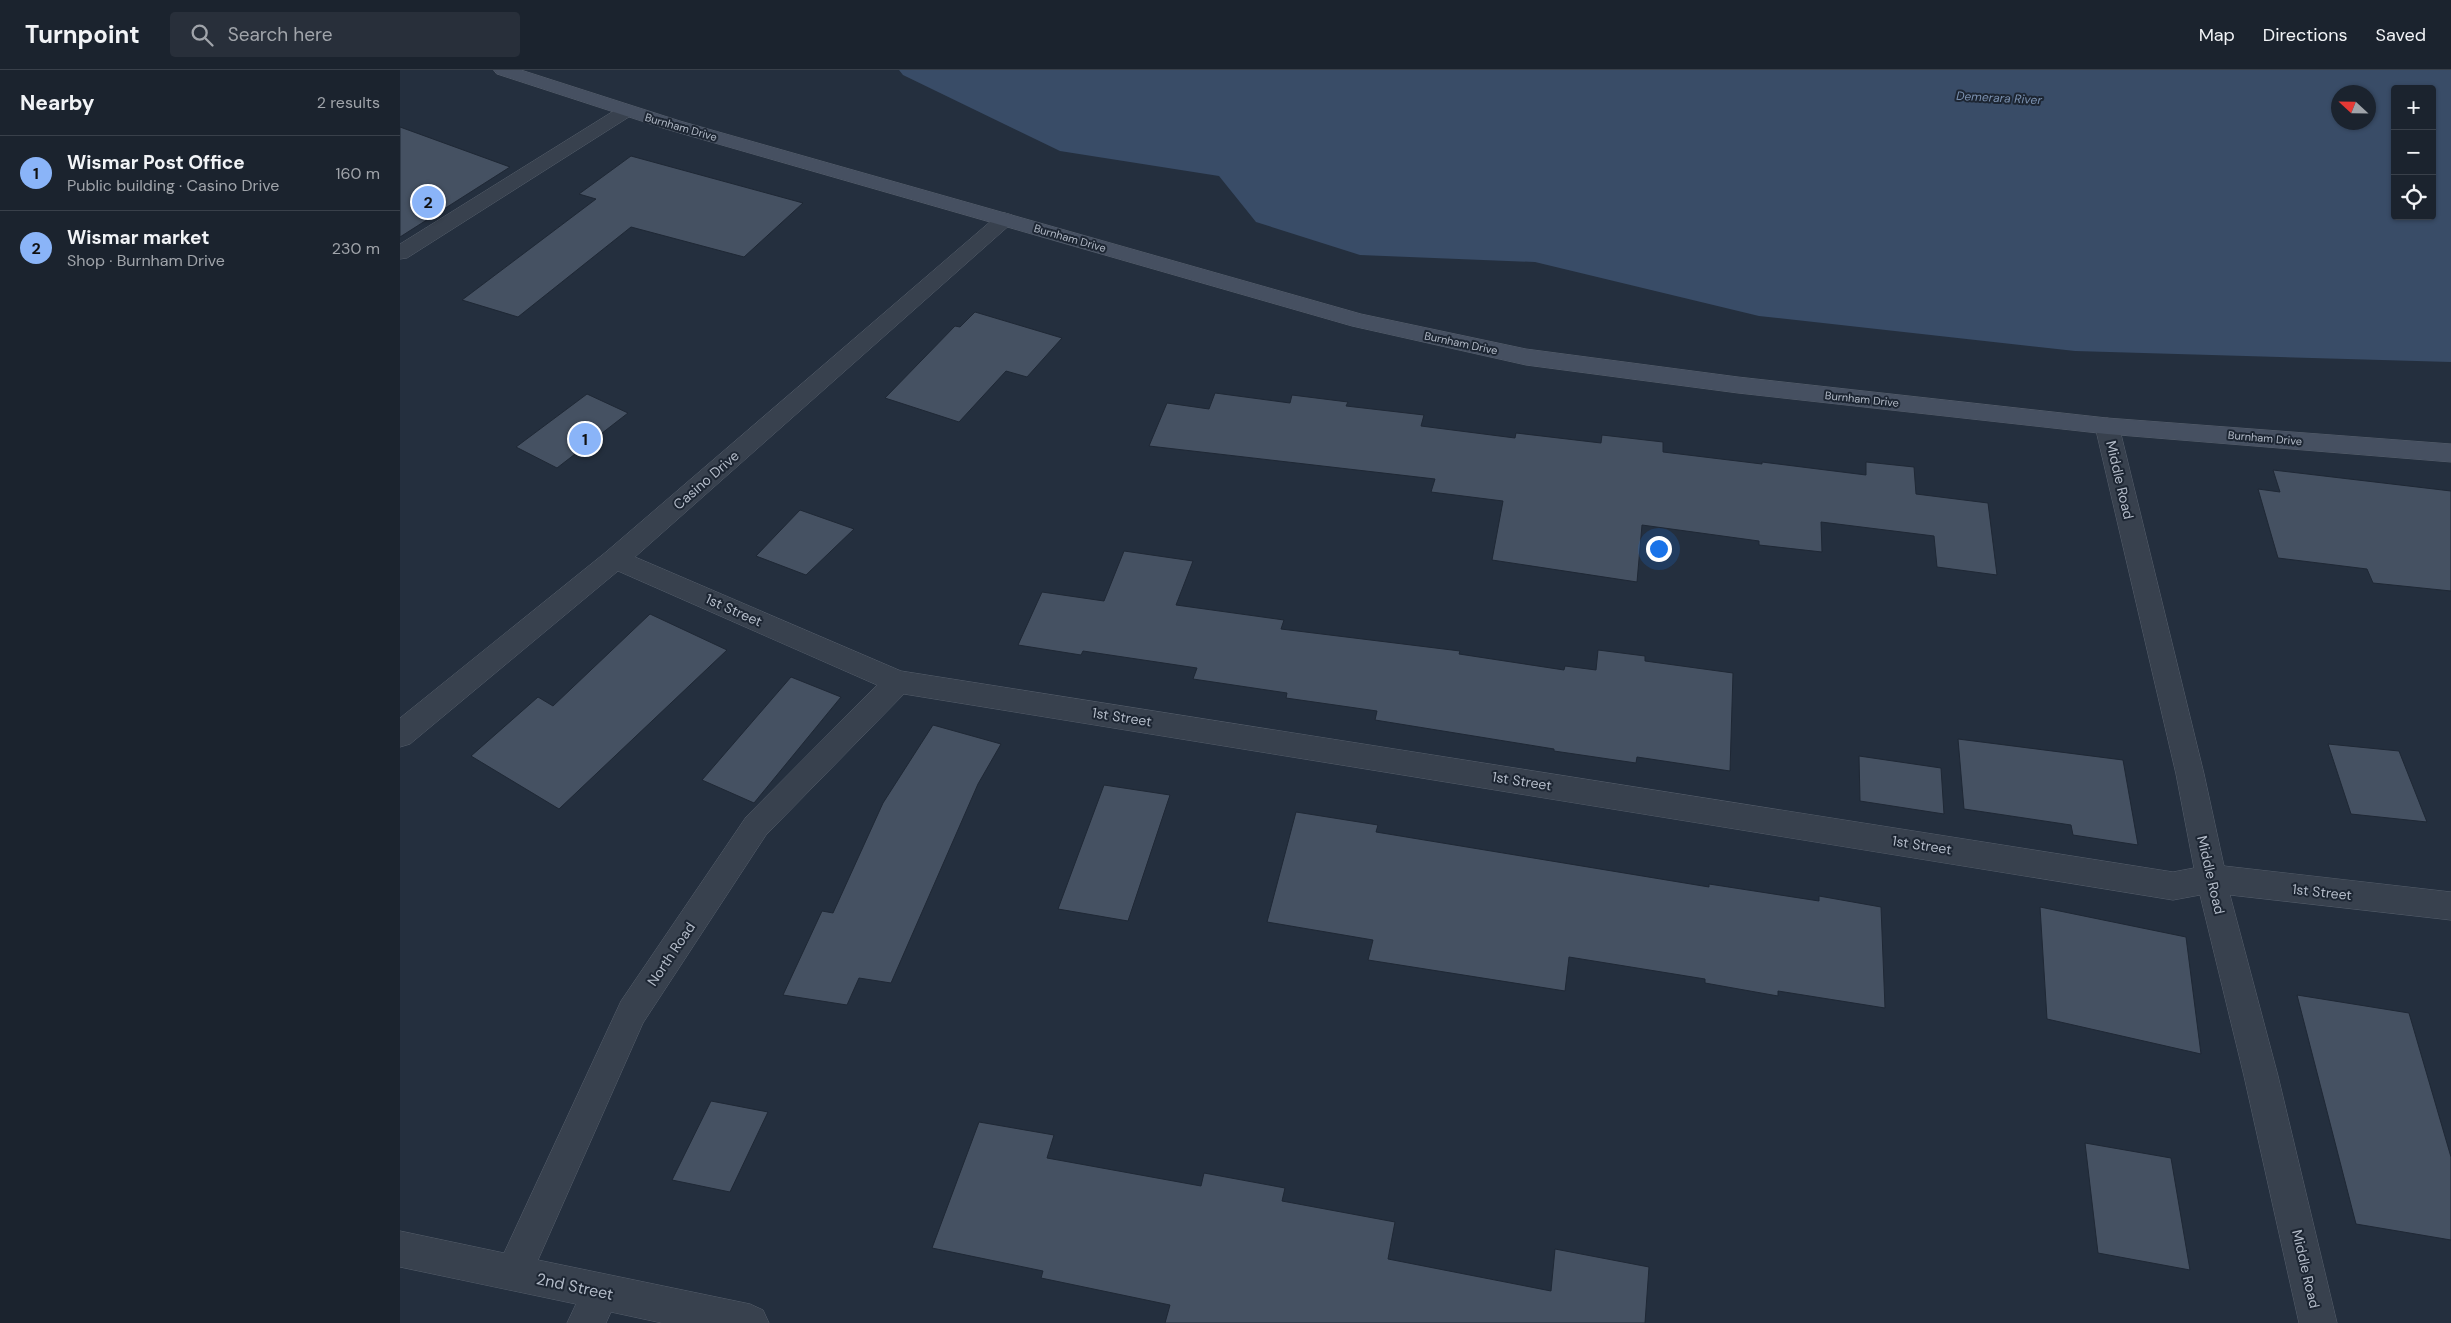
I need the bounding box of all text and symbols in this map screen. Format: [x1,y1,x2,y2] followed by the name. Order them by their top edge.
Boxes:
[170,12,520,57] search box
[25,19,140,50] text: Turnpoint
[188,21,216,49] icon: search
[228,22,333,47] text: Search here
[2199,23,2235,47] text: Map
[2263,23,2348,47] text: Directions
[2376,23,2426,47] text: Saved
[2331,85,2376,130] north arrow
[2391,85,2436,220] map controls
[2391,85,2436,130] button: +
[1956,88,2043,108] water label: Demerara River
[20,89,94,117] text: Nearby
[317,92,380,113] text: 2 results
[643,110,719,144] street label: Burnham Drive
[2391,130,2436,175] button: −
[67,150,245,175] text: Wismar Post Office
[33,163,39,184] text: 1
[336,163,380,184] text: 160 m
[67,175,279,196] text: Public building · Casino Drive
[2391,175,2436,220] button: locate
[412,183,444,221] pin: 2
[1032,221,1108,255] street label: Burnham Drive
[67,225,209,250] text: Wismar market
[31,238,41,259] text: 2
[332,238,380,259] text: 230 m
[67,250,225,271] text: Shop · Burnham Drive
[1423,328,1499,358] street label: Burnham Drive
[1824,388,1900,410] street label: Burnham Drive
[569,420,601,458] pin: 1
[2227,428,2303,448] street label: Burnham Drive
[2102,439,2138,521] street label: Middle Road
[669,447,743,513] street label: Casino Drive
[1646,536,1672,562] your location
[703,590,765,630] street label: 1st Street
[1091,703,1153,731] street label: 1st Street
[1491,767,1553,795] street label: 1st Street
[1891,831,1953,859] street label: 1st Street
[2193,834,2229,916] street label: Middle Road
[2291,880,2353,904] street label: 1st Street
[643,919,699,989] street label: North Road
[2288,1228,2324,1310] street label: Middle Road
[535,1268,615,1305] street label: 2nd Street

